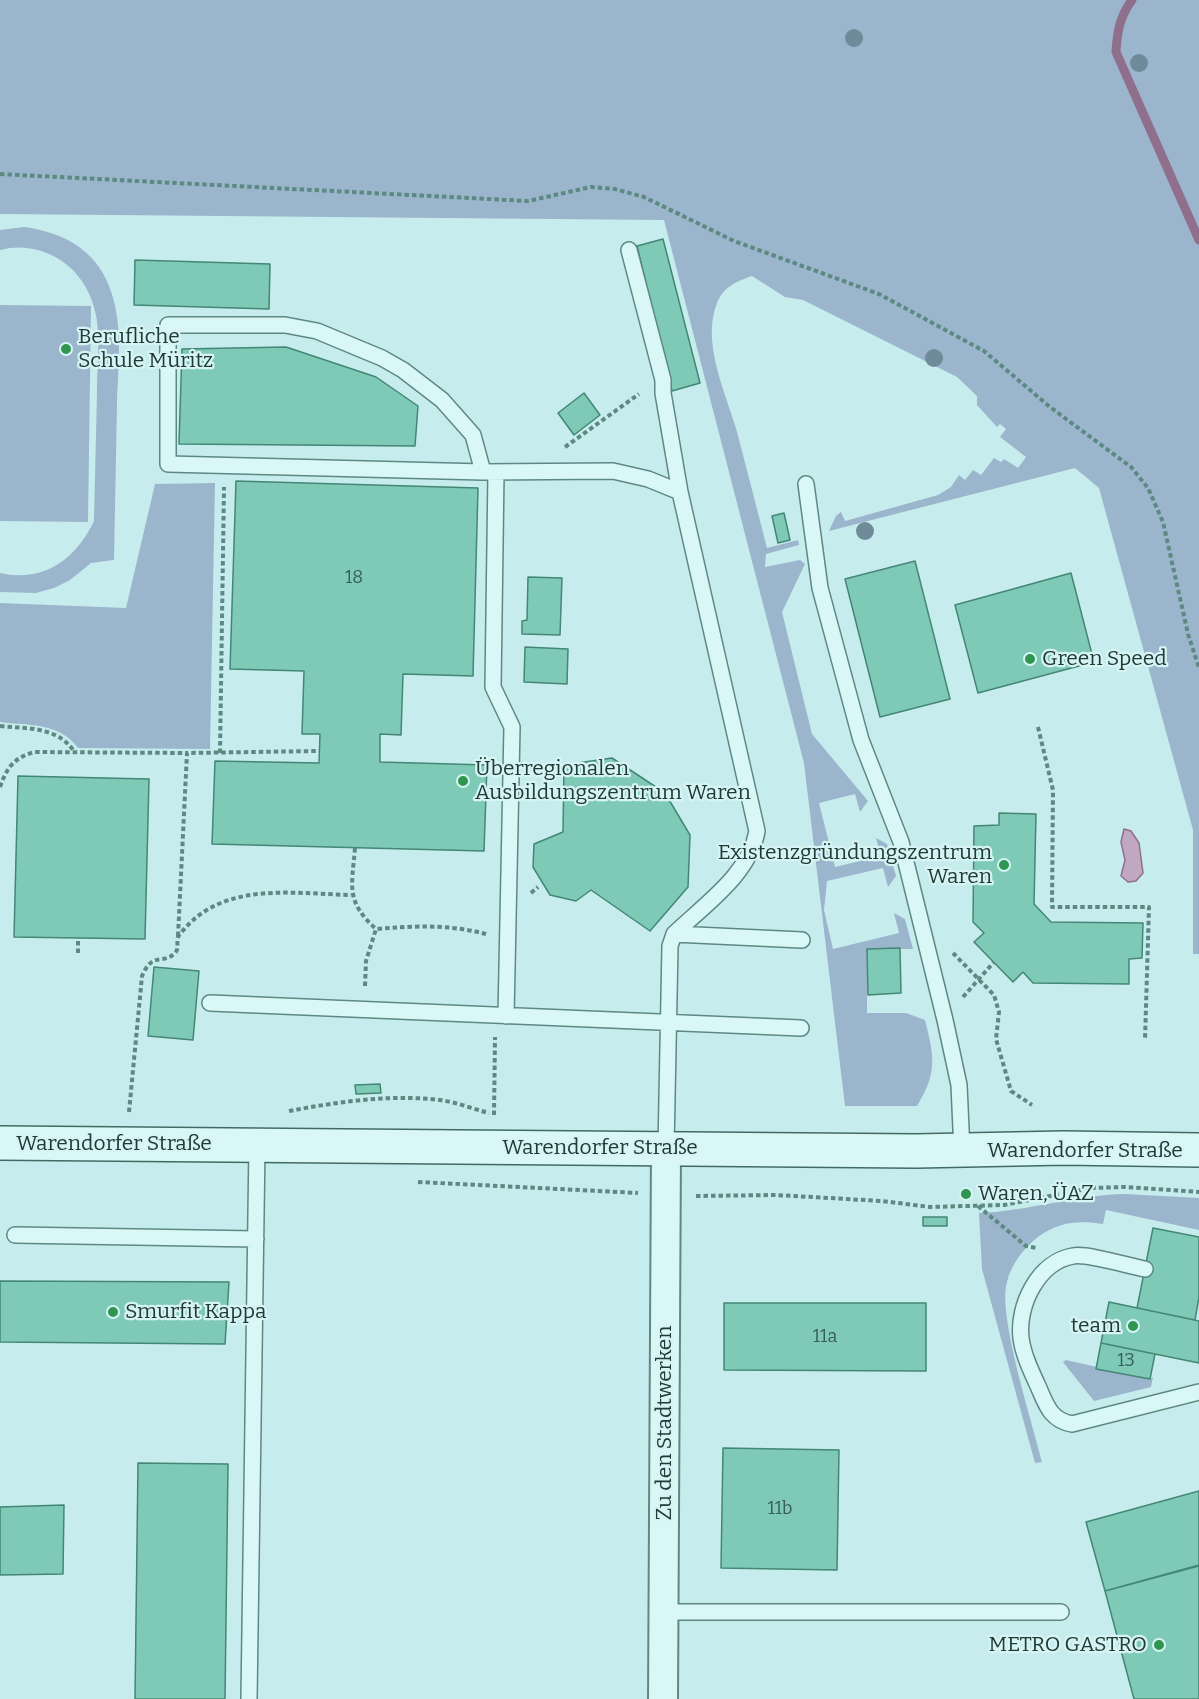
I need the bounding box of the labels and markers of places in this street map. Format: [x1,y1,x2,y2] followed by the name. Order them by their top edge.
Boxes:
[78,324,213,374] place label: Berufliche Schule Müritz
[59,342,73,356] marker: Berufliche Schule Müritz
[1042,646,1167,672] place label: Green Speed
[1023,652,1037,666] marker: Green Speed
[475,756,751,806] place label: Überregionalen Ausbildungszentrum Waren
[456,774,470,788] marker: Überregionalen Ausbildungszentrum Waren
[718,840,992,890] place label: Existenzgründungszentrum Waren
[997,858,1011,872] marker: Existenzgründungszentrum Waren
[978,1181,1094,1207] place label: Waren, ÜAZ
[959,1187,973,1201] marker: Waren, ÜAZ
[125,1299,267,1325] place label: Smurfit Kappa
[106,1305,120,1319] marker: Smurfit Kappa
[1071,1313,1121,1339] place label: team
[1126,1319,1140,1333] marker: team
[989,1632,1147,1658] place label: METRO GASTRO
[1152,1638,1166,1652] marker: METRO GASTRO

